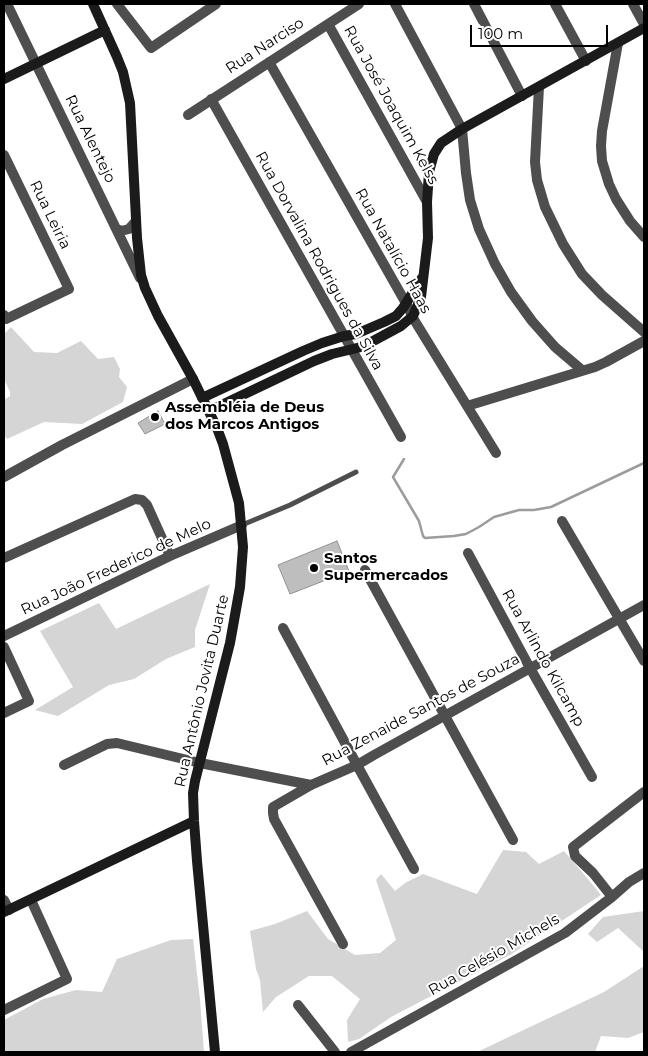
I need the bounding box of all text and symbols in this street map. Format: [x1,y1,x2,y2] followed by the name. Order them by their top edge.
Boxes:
[222,14,308,78] street label: Rua Narciso
[473,15,610,47] scale bar
[340,22,442,188] street label: Rua José Joaquim Kelss
[478,24,523,43] text: 100 m
[61,92,119,186] street label: Rua Alentejo
[251,148,387,374] street label: Rua Dorvalina Rodrigues da Silva
[26,178,74,252] street label: Rua Leiria
[351,185,435,317] street label: Rua Natalício Haas
[165,399,324,434] place label: Assembléia de Deus dos Marcos Antigos
[149,411,161,423] marker: Assembléia de Deus dos Marcos Antigos
[18,515,214,619] street label: Rua João Frederico de Melo
[324,550,448,585] place label: Santos Supermercados
[308,562,320,574] marker: Santos Supermercados
[498,586,588,730] street label: Rua Arlindo Kilcamp
[171,593,233,789] street label: Rua Antônio Jovita Duarte
[319,650,523,770] street label: Rua Zenaide Santos de Souza
[425,910,563,1000] street label: Rua Celésio Michels

